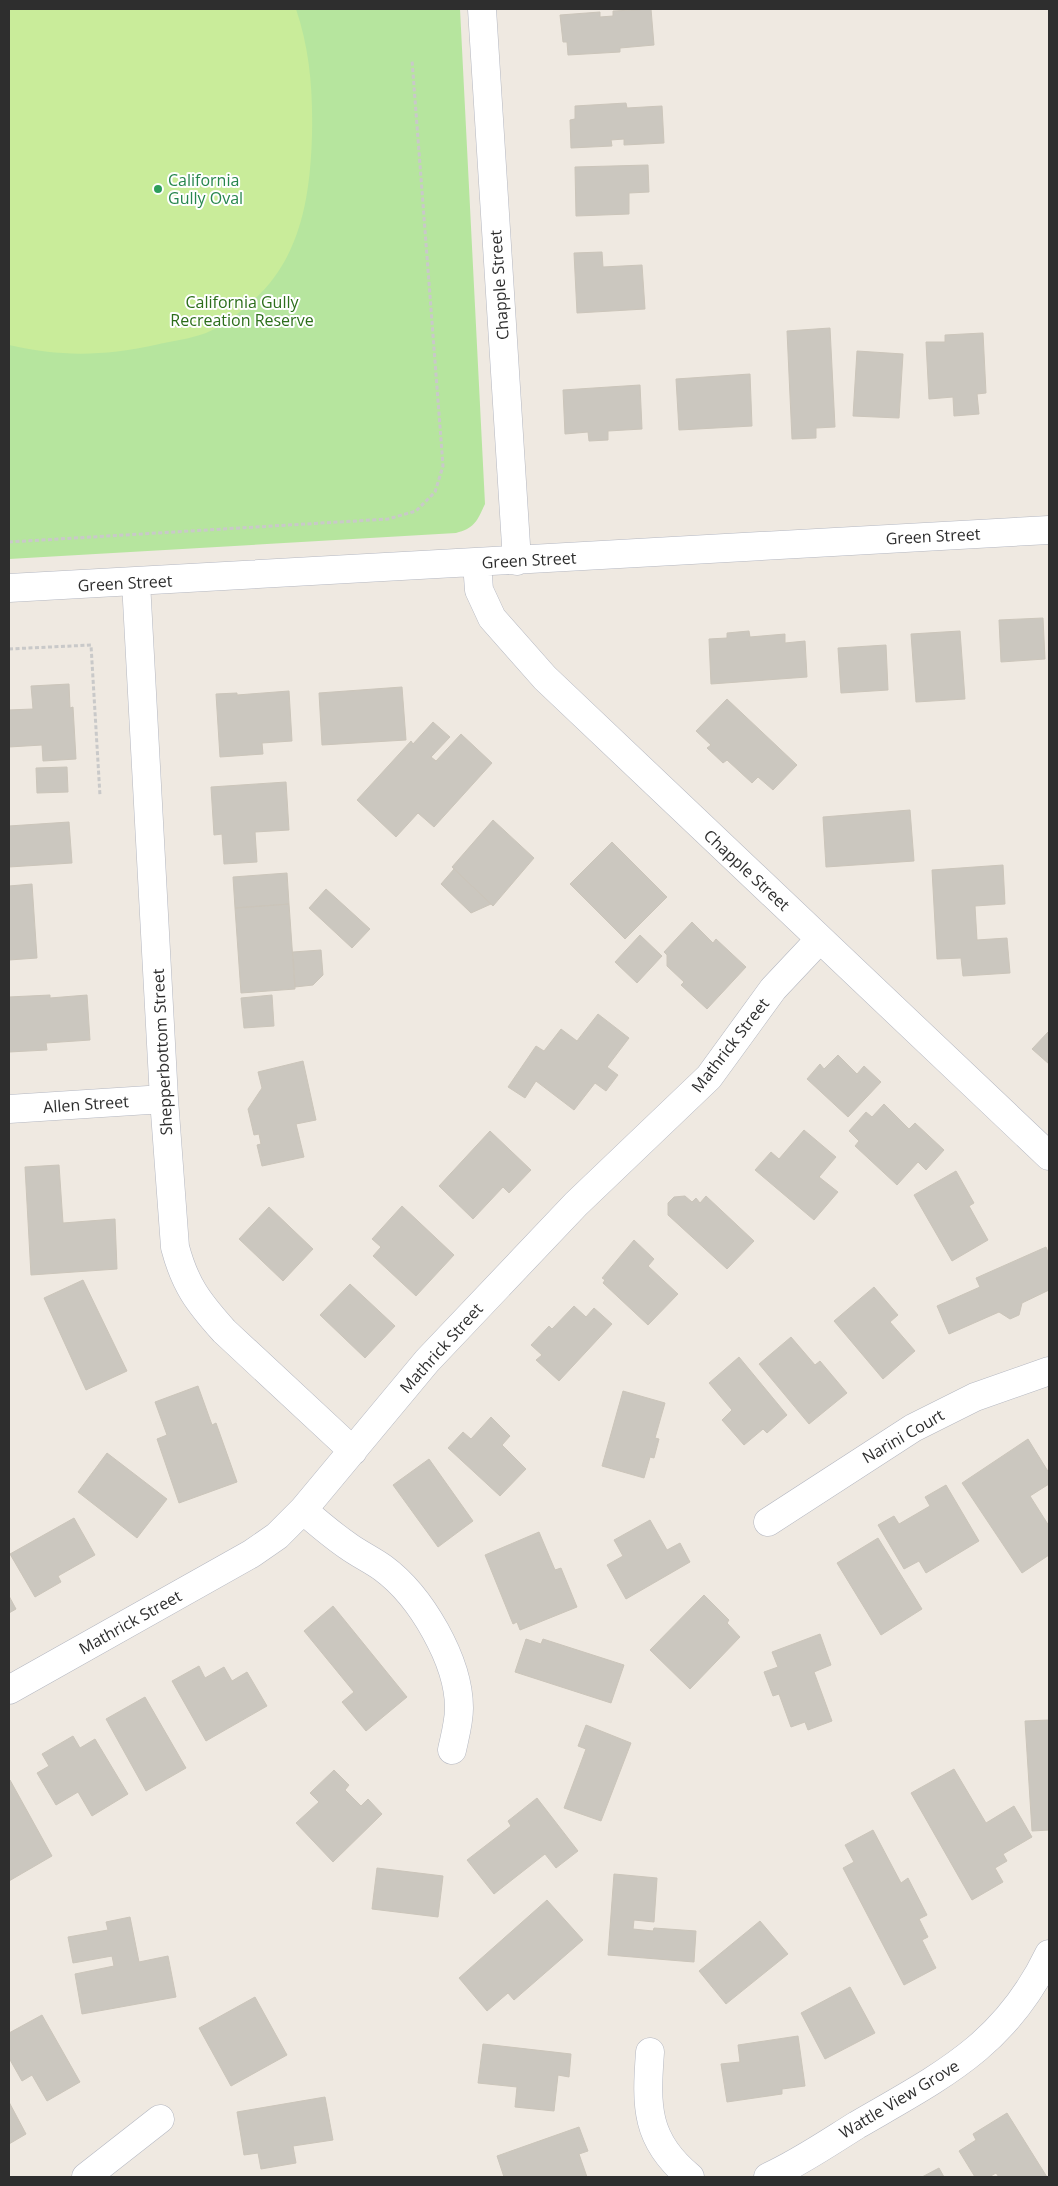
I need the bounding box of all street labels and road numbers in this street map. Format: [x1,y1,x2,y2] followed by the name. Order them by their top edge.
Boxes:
[484,229,514,341] street label: Chapple Street
[885,523,981,549] street label: Green Street
[481,547,577,573] street label: Green Street
[77,570,173,596] street label: Green Street
[699,824,795,916] street label: Chapple Street
[147,968,177,1136] street label: Shepperbottom Street
[686,993,774,1097] street label: Mathrick Street
[42,1090,130,1118] street label: Allen Street
[395,1298,488,1398] street label: Mathrick Street
[858,1404,948,1468] street label: Narini Court
[75,1585,186,1659] street label: Mathrick Street
[835,2055,963,2143] street label: Wattle View Grove

